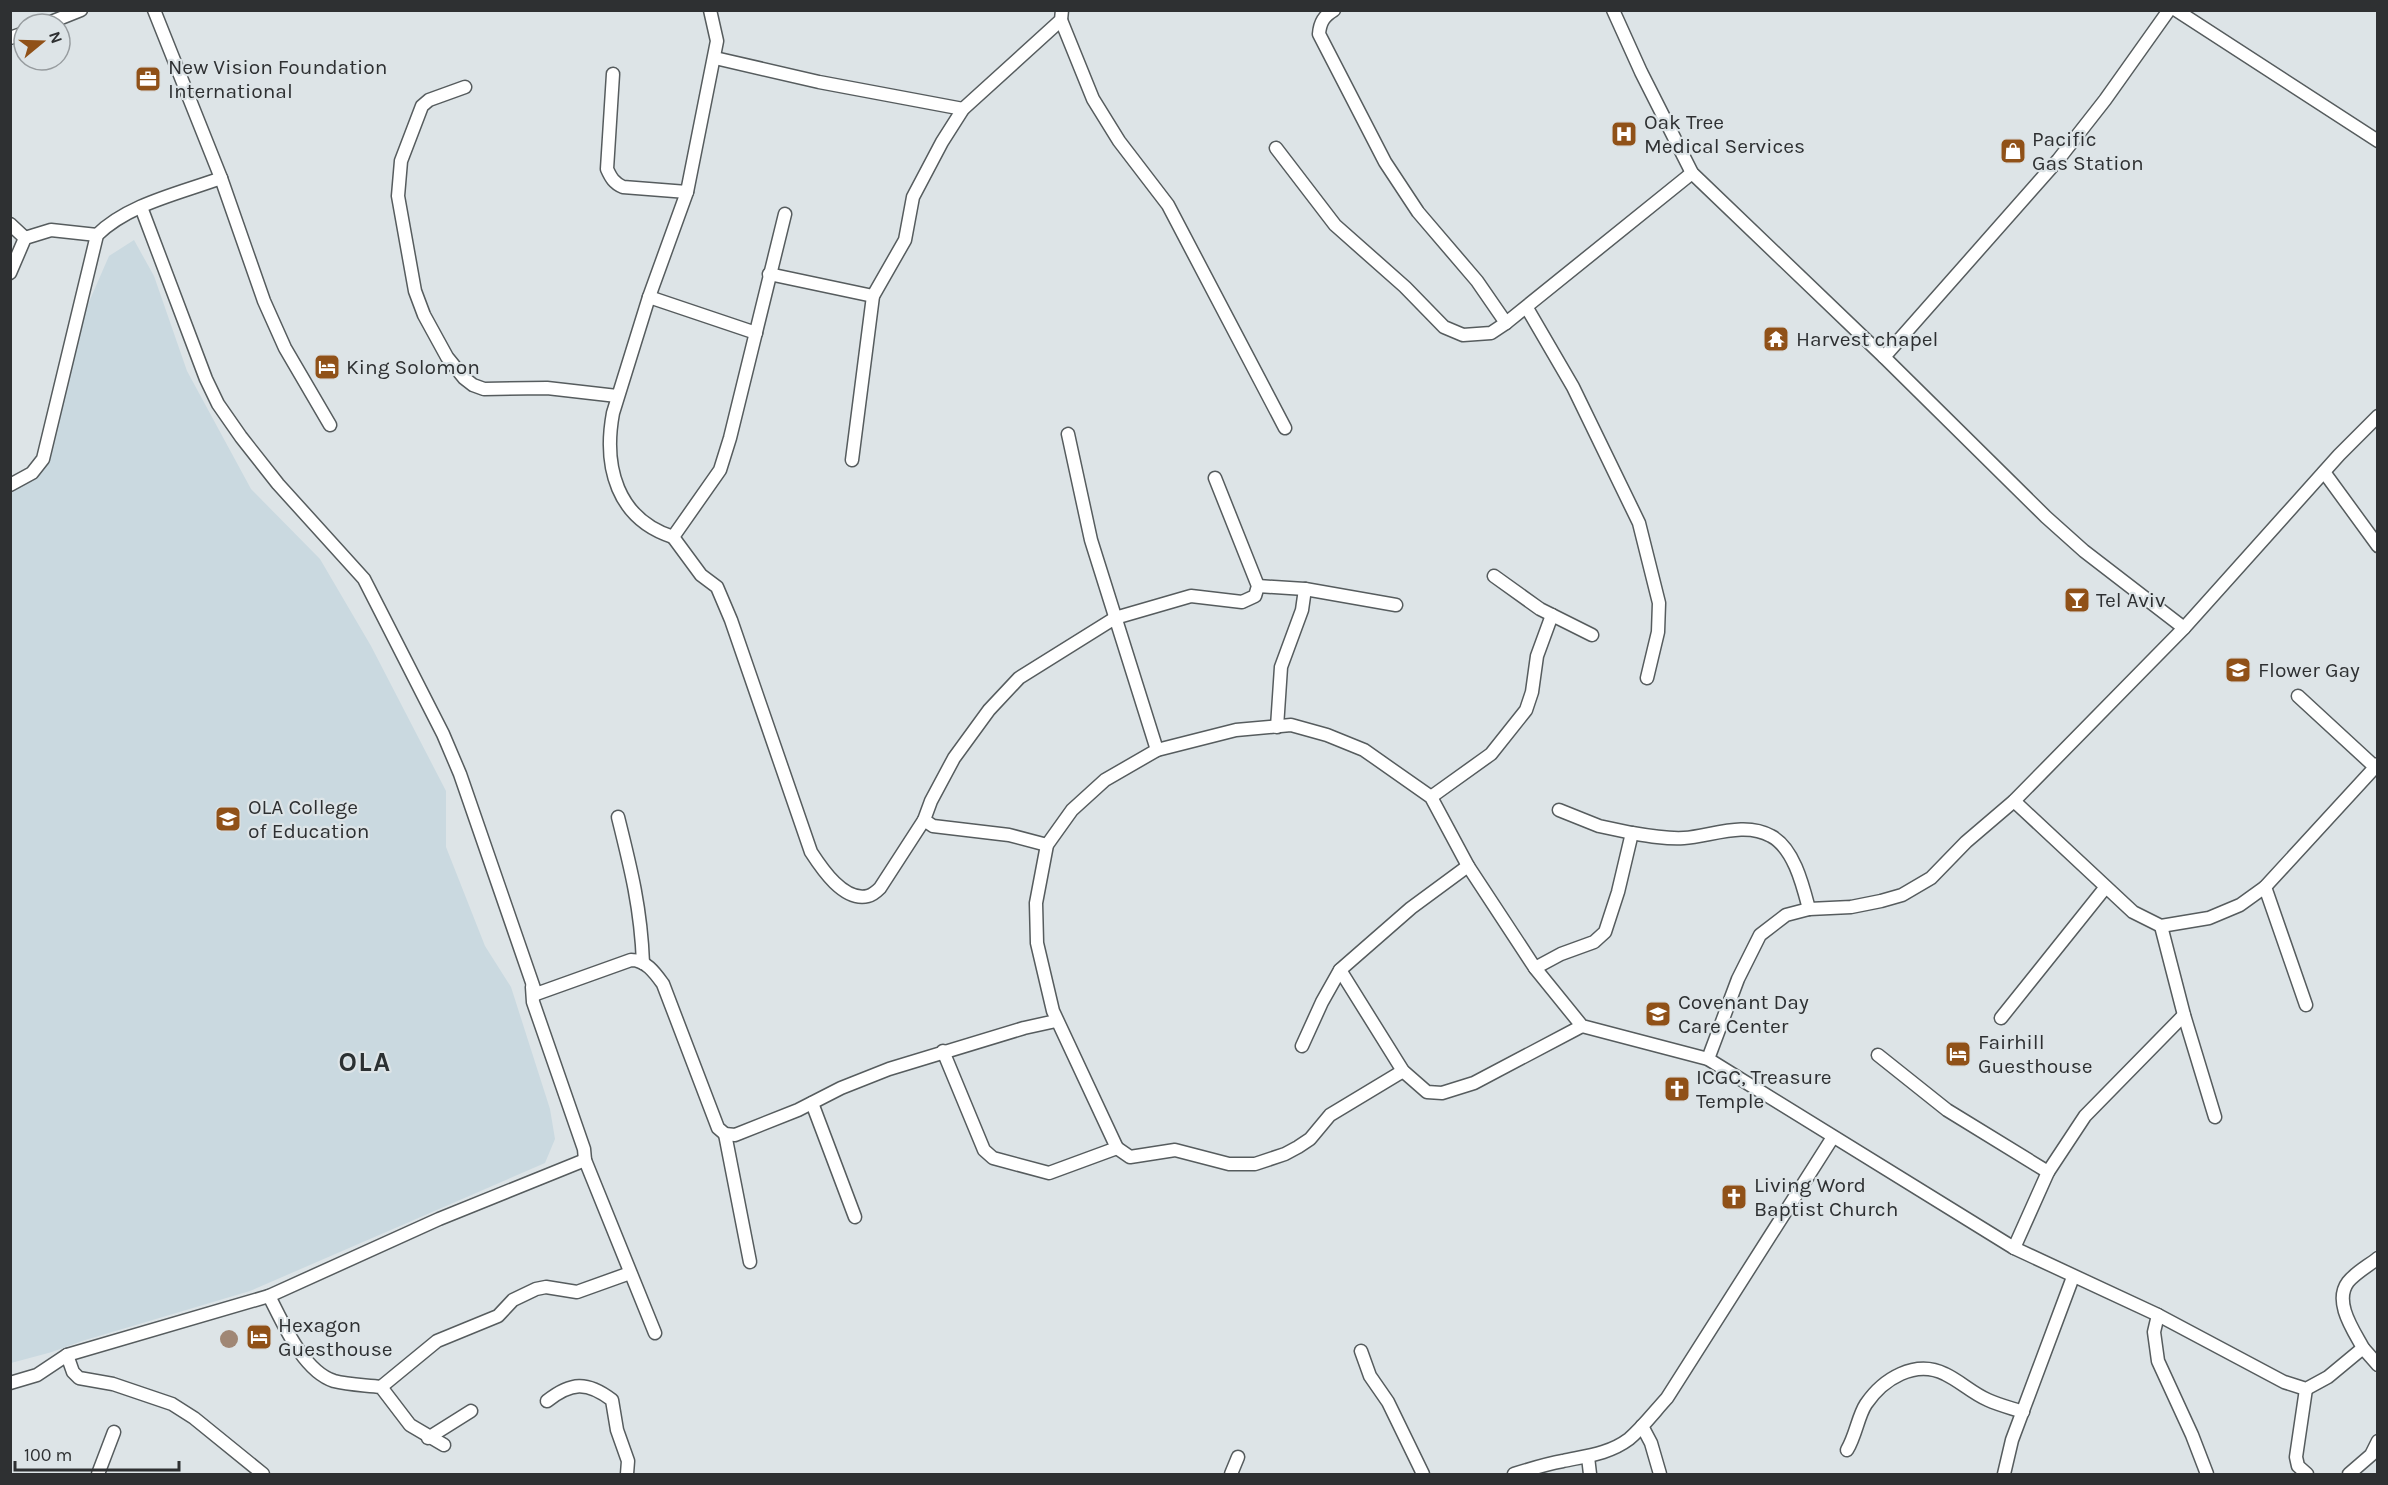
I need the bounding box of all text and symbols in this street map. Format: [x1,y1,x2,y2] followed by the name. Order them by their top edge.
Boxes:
[12,12,72,72] north arrow
[45,29,67,46] text: N
[168,55,387,103] place label: New Vision Foundation International
[133,64,163,94] office icon: New Vision Foundation International
[1644,110,1805,158] place label: Oak Tree Medical Services
[1609,119,1639,149] hospital icon: Oak Tree Medical Services
[2032,127,2144,175] place label: Pacific Gas Station
[1998,136,2028,166] shop icon: Pacific Gas Station
[1761,324,1791,354] temple icon: Harvest chapel
[1796,327,1938,351] place label: Harvest chapel
[312,352,342,382] hotel icon: King Solomon
[346,355,480,379] place label: King Solomon
[2062,585,2092,615] bar icon: Tel Aviv
[2096,588,2166,612] place label: Tel Aviv
[2223,655,2253,685] school or university icon: Flower Gay
[2258,658,2360,682] place label: Flower Gay
[248,795,369,843] place label: OLA College of Education
[213,804,243,834] school or university icon: OLA College of Education
[1678,990,1809,1038] place label: Covenant Day Care Center
[1643,999,1673,1029] school or university icon: Covenant Day Care Center
[1978,1030,2093,1078] place label: Fairhill Guesthouse
[1943,1039,1973,1069] hotel icon: Fairhill Guesthouse
[338,1046,392,1078] district label: OLA
[1696,1065,1832,1113] place label: ICGC, Treasure Temple
[1662,1074,1692,1104] church icon: ICGC, Treasure Temple
[1754,1173,1898,1221] place label: Living Word Baptist Church
[1719,1182,1749,1212] church icon: Living Word Baptist Church
[278,1313,393,1361] place label: Hexagon Guesthouse
[244,1322,274,1352] hotel icon: Hexagon Guesthouse
[15,1434,178,1472] scale bar
[24,1444,72,1466] text: 100 m

